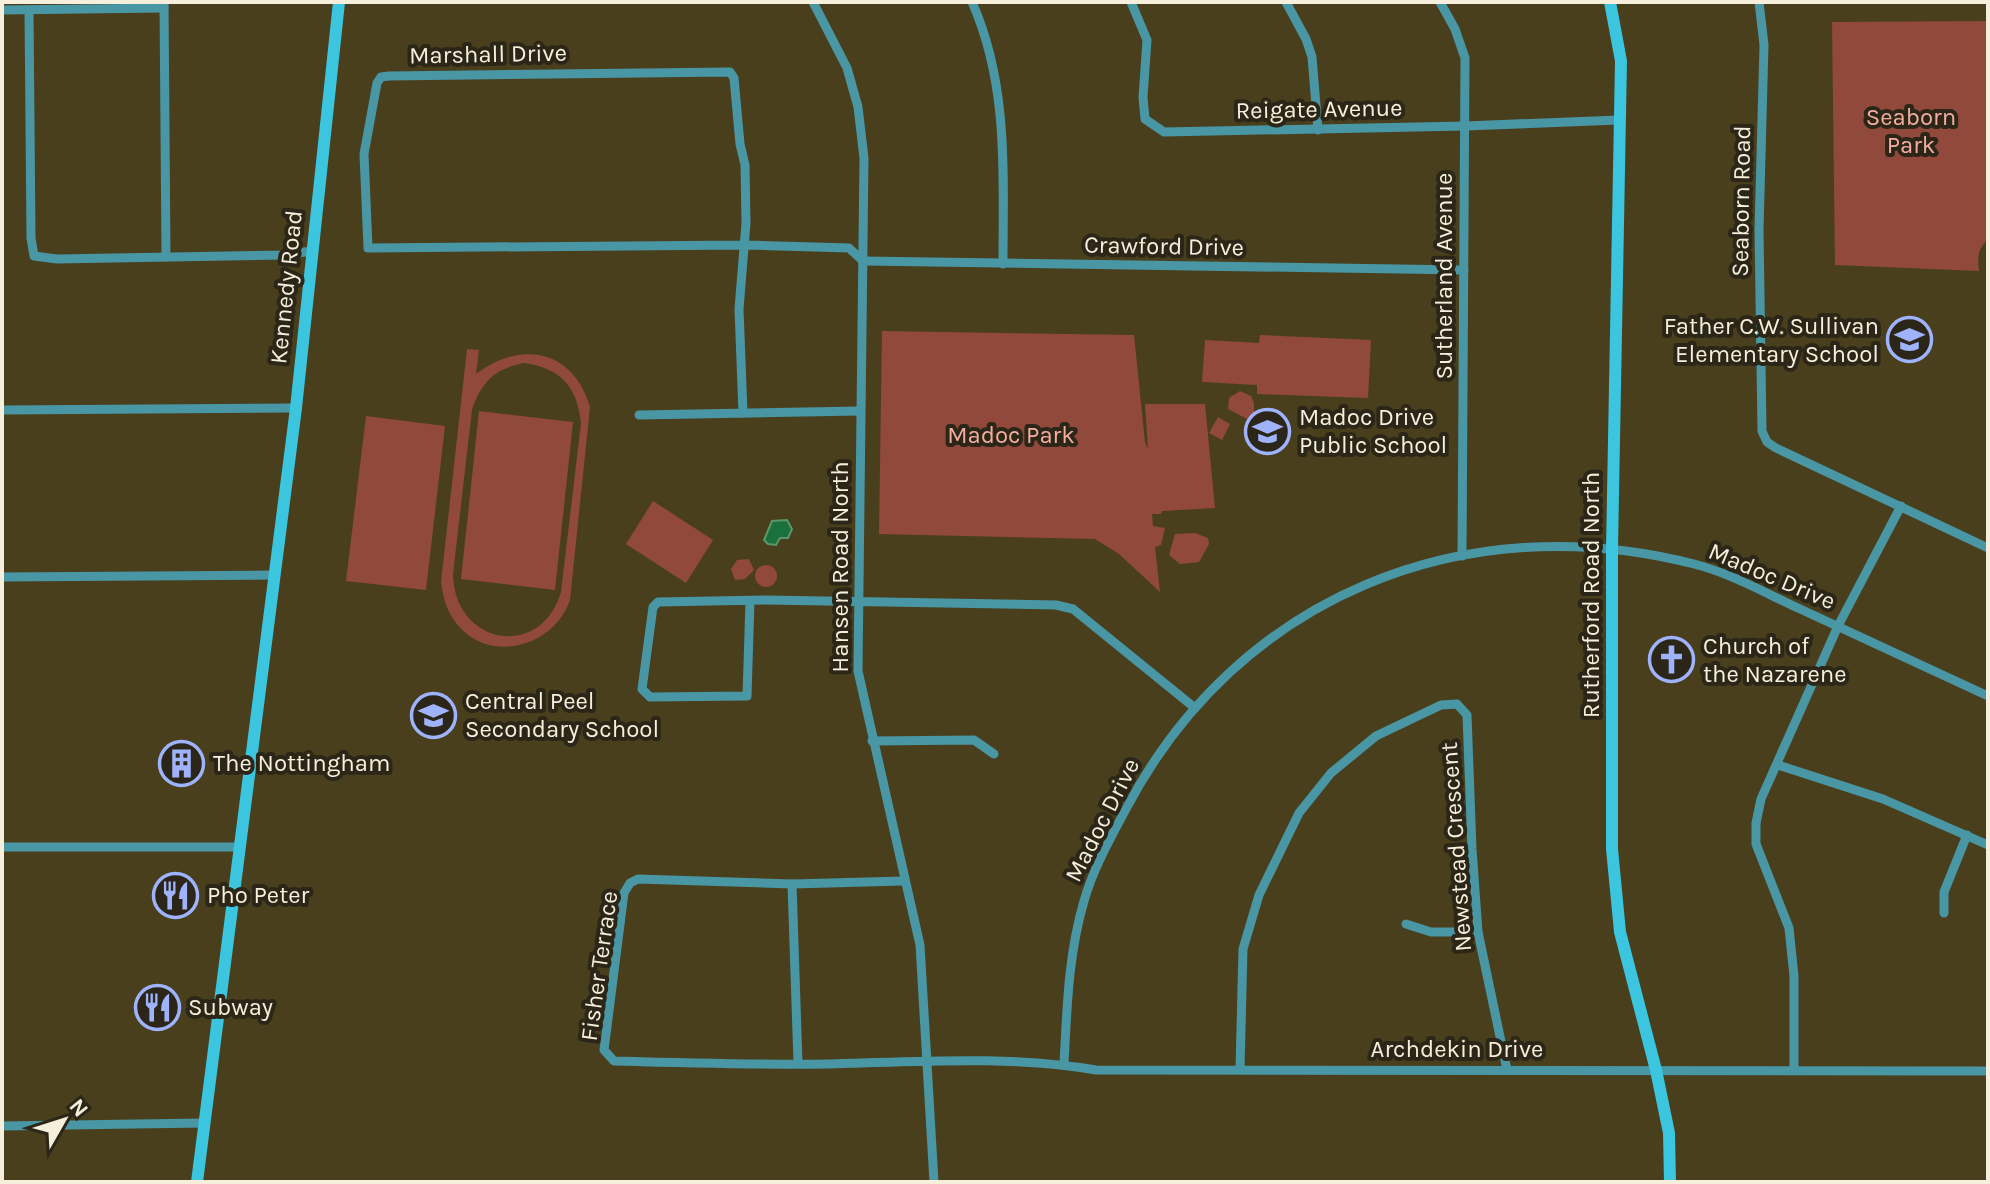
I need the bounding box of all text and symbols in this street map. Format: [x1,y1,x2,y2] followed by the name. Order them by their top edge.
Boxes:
[409,39,567,69] street label: Marshall Drive
[1235,94,1403,124] street label: Reigate Avenue
[1866,103,1956,159] park label: Seaborn Park
[1726,125,1756,277] street label: Seaborn Road
[1430,173,1458,379] street label: Sutherland Avenue
[264,209,308,365] street label: Kennedy Road
[1084,231,1244,261] street label: Crawford Drive
[1664,312,1879,368] place label: Father C.W. Sullivan Elementary School
[1886,316,1934,364] school or university icon: Father C.W. Sullivan Elementary School
[1299,403,1447,459] place label: Madoc Drive Public School
[1244,407,1292,455] school or university icon: Madoc Drive Public School
[947,421,1075,449] park label: Madoc Park
[826,461,854,673] street label: Hansen Road North
[1577,472,1605,718] street label: Rutherford Road North
[1704,537,1840,615] street label: Madoc Drive
[1703,632,1847,688] place label: Church of the Nazarene
[1648,636,1696,684] church icon: Church of the Nazarene
[465,687,659,743] place label: Central Peel Secondary School
[410,691,458,739] school or university icon: Central Peel Secondary School
[158,739,206,787] building icon: The Nottingham
[1435,741,1477,953] street label: Newstead Crescent
[213,749,390,777] place label: The Nottingham
[1059,753,1145,887] street label: Madoc Drive
[152,871,200,919] restaurant icon: Pho Peter
[207,881,310,909] place label: Pho Peter
[575,889,623,1043] street label: Fisher Terrace
[133,983,181,1031] restaurant icon: Subway
[188,993,273,1021] place label: Subway
[1371,1035,1543,1063] street label: Archdekin Drive
[24,1080,104,1160] north arrow
[64,1094,94,1122] text: N

